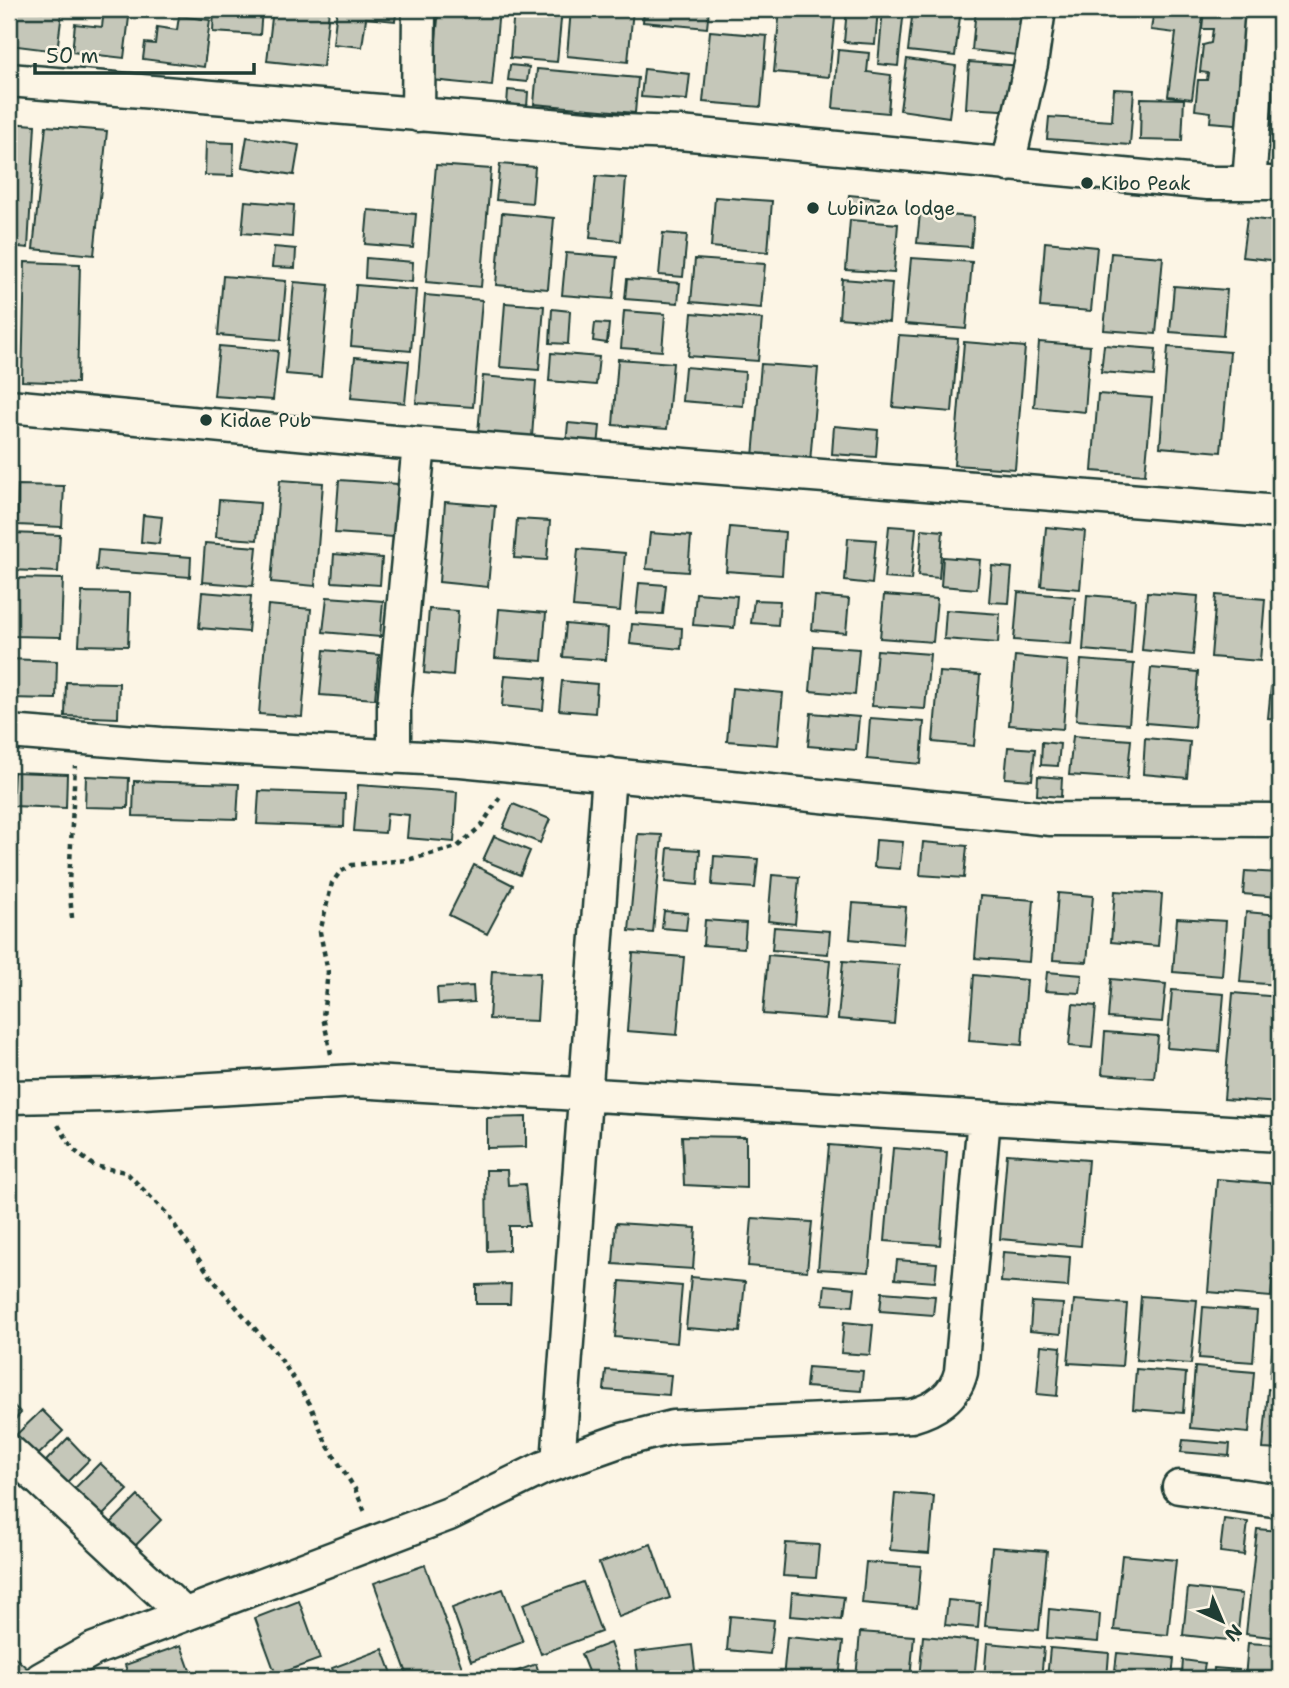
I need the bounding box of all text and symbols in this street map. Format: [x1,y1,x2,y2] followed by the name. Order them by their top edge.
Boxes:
[35,32,254,76] scale bar
[46,42,99,70] text: 50 m
[1101,171,1191,196] place label: Kibo Peak
[1079,175,1095,191] marker: Kibo Peak
[827,196,955,221] place label: Lubinza lodge
[805,200,821,216] marker: Lubinza lodge
[220,408,311,433] place label: Kidae Pub
[198,412,214,428] marker: Kidae Pub
[1188,1586,1258,1656] north arrow
[1219,1619,1248,1647] text: N

